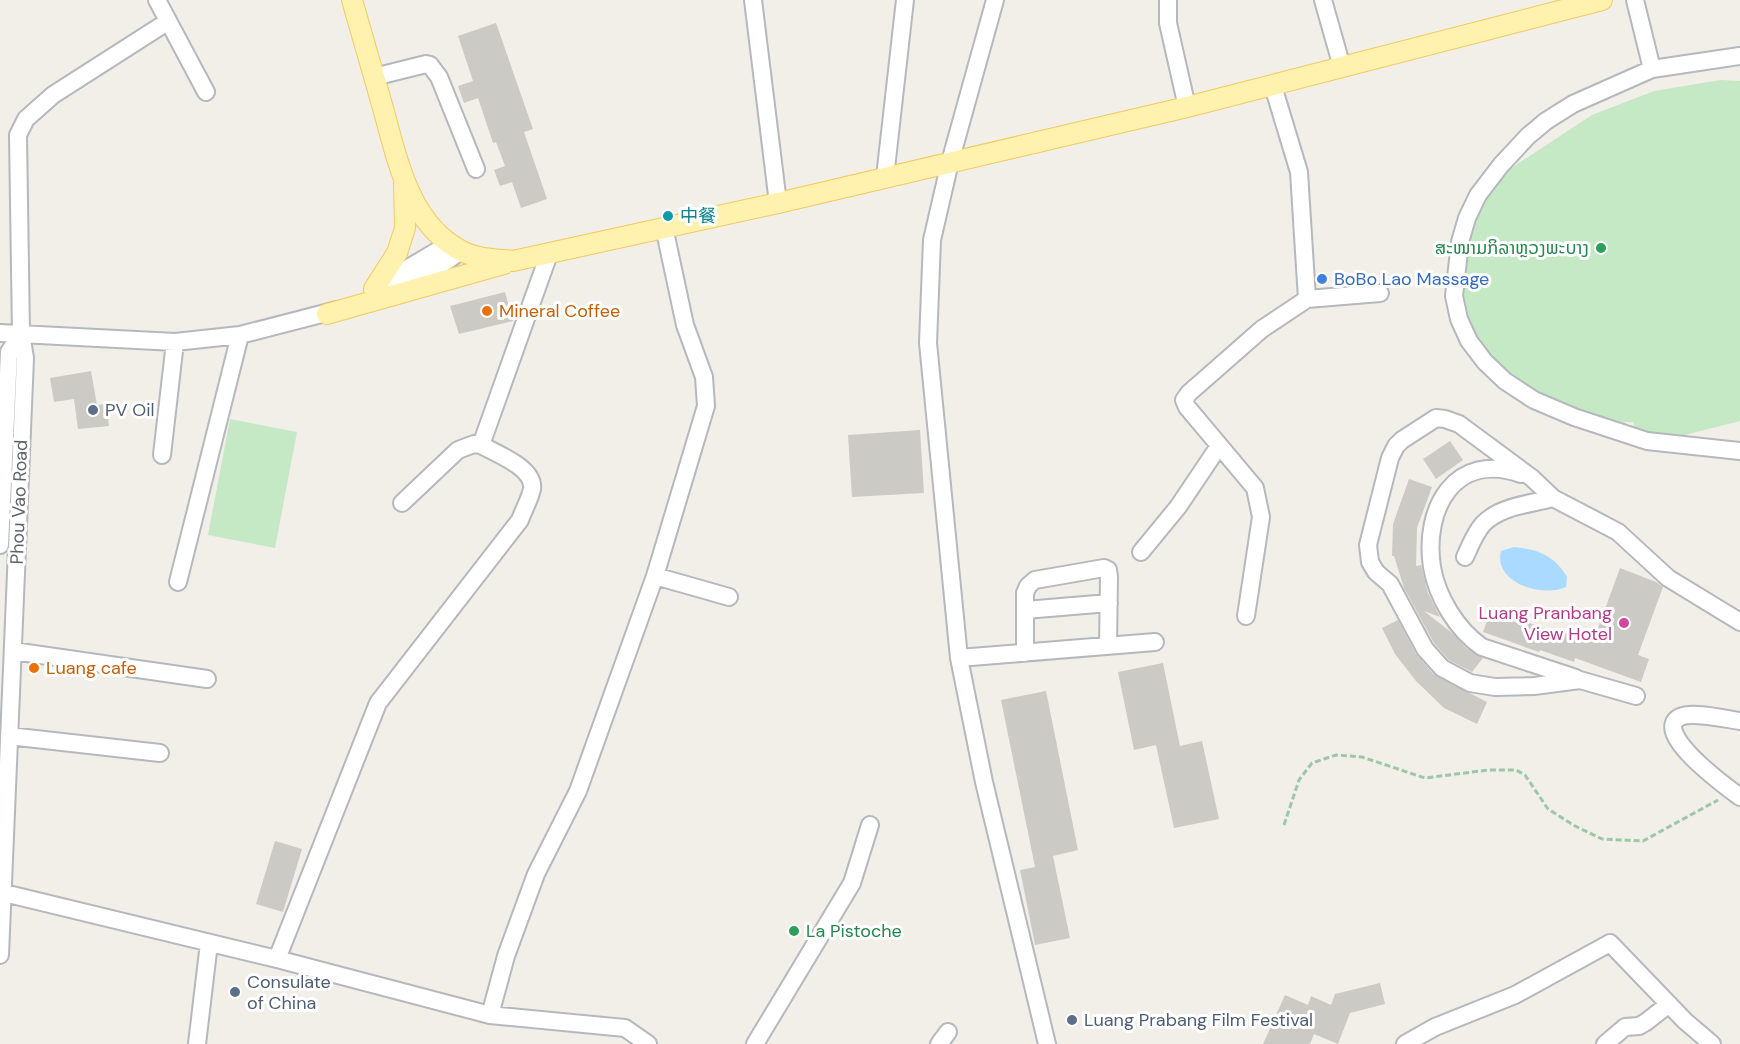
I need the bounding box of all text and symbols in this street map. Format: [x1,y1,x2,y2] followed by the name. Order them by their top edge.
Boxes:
[680,204,716,228] place label: 中餐
[661,209,675,223] marker: 中餐
[1435,236,1589,260] place label: ສະໜາມກິລາຫຼວງພະບາງ
[1594,241,1608,255] marker: ສະໜາມກິລາຫຼວງພະບາງ
[1334,267,1489,291] place label: BoBo Lao Massage
[1315,272,1329,286] marker: BoBo Lao Massage
[499,299,620,323] place label: Mineral Coffee
[480,304,494,318] marker: Mineral Coffee
[105,398,155,422] place label: PV Oil
[86,403,100,417] marker: PV Oil
[5,439,33,565] street label: Phou Vao Road
[1479,601,1612,646] place label: Luang Pranbang View Hotel
[1617,616,1631,630] marker: Luang Pranbang View Hotel
[46,656,137,680] place label: Luang cafe
[27,661,41,675] marker: Luang cafe
[806,919,902,943] place label: La Pistoche
[787,924,801,938] marker: La Pistoche
[247,970,331,1015] place label: Consulate of China
[228,985,242,999] marker: Consulate of China
[1084,1008,1313,1032] place label: Luang Prabang Film Festival
[1065,1013,1079,1027] marker: Luang Prabang Film Festival

